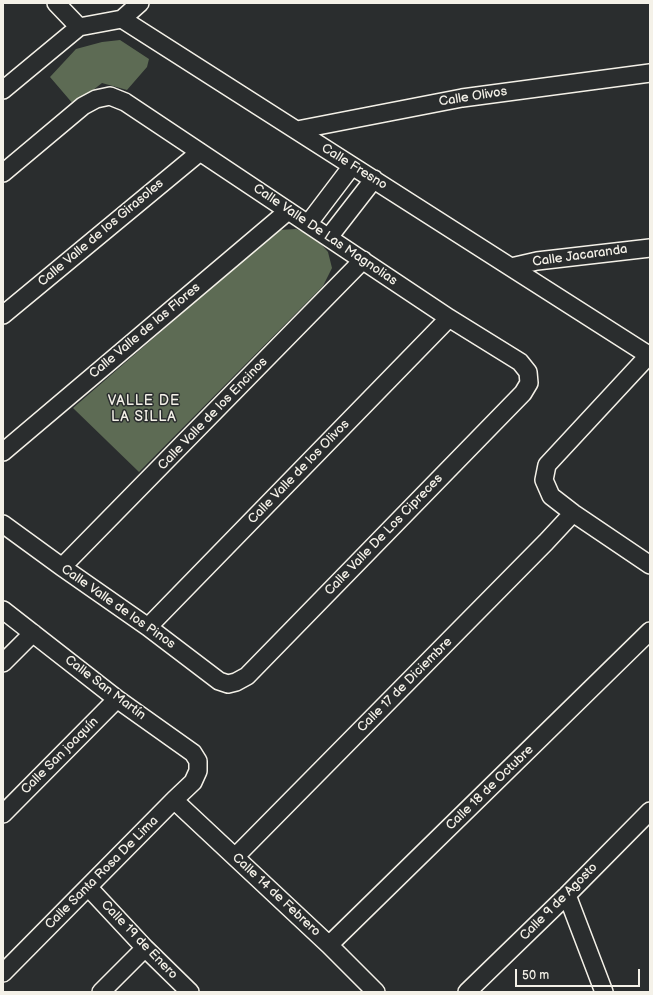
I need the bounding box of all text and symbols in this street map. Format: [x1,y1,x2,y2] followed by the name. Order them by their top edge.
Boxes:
[438,84,508,110] street label: Calle Olivos
[318,141,390,193] street label: Calle Fresno
[35,176,167,290] street label: Calle Valle de los Girasoles
[250,181,400,289] street label: Calle Valle De Las Magnolias
[532,242,628,270] street label: Calle Jacaranda
[86,280,204,382] street label: Calle Valle de las Flores
[155,354,271,474] street label: Calle Valle de los Encinos
[108,393,180,426] district label: VALLE DE LA SILLA
[245,417,353,527] street label: Calle Valle de los Olivos
[322,471,446,599] street label: Calle Valle De Los Cipreces
[58,562,178,652] street label: Calle Valle de los Pinos
[354,634,456,736] street label: Calle 17 de Diciembre
[61,652,149,724] street label: Calle San Martín
[18,714,102,798] street label: Calle San joaquín
[443,742,537,834] street label: Calle 18 de Octubre
[42,813,162,933] street label: Calle Santa Rosa De Lima
[229,850,323,940] street label: Calle 14 de Febrero
[517,860,601,944] street label: Calle 9 de Agosto
[97,897,181,983] street label: Calle 19 de Enero
[517,961,642,987] scale bar
[522,968,549,983] text: 50 m

